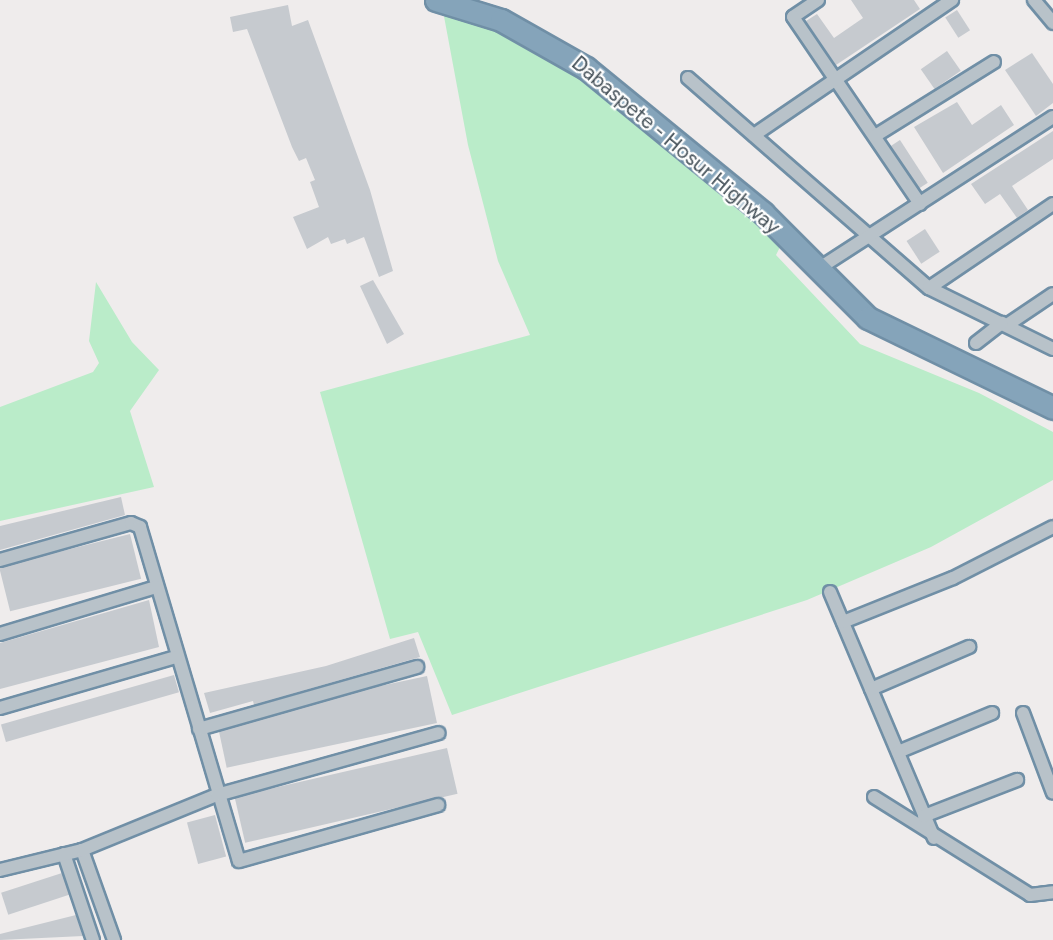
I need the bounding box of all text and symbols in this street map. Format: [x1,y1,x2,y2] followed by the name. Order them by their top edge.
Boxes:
[567,50,785,240] street label: Dabaspete - Hosur Highway

